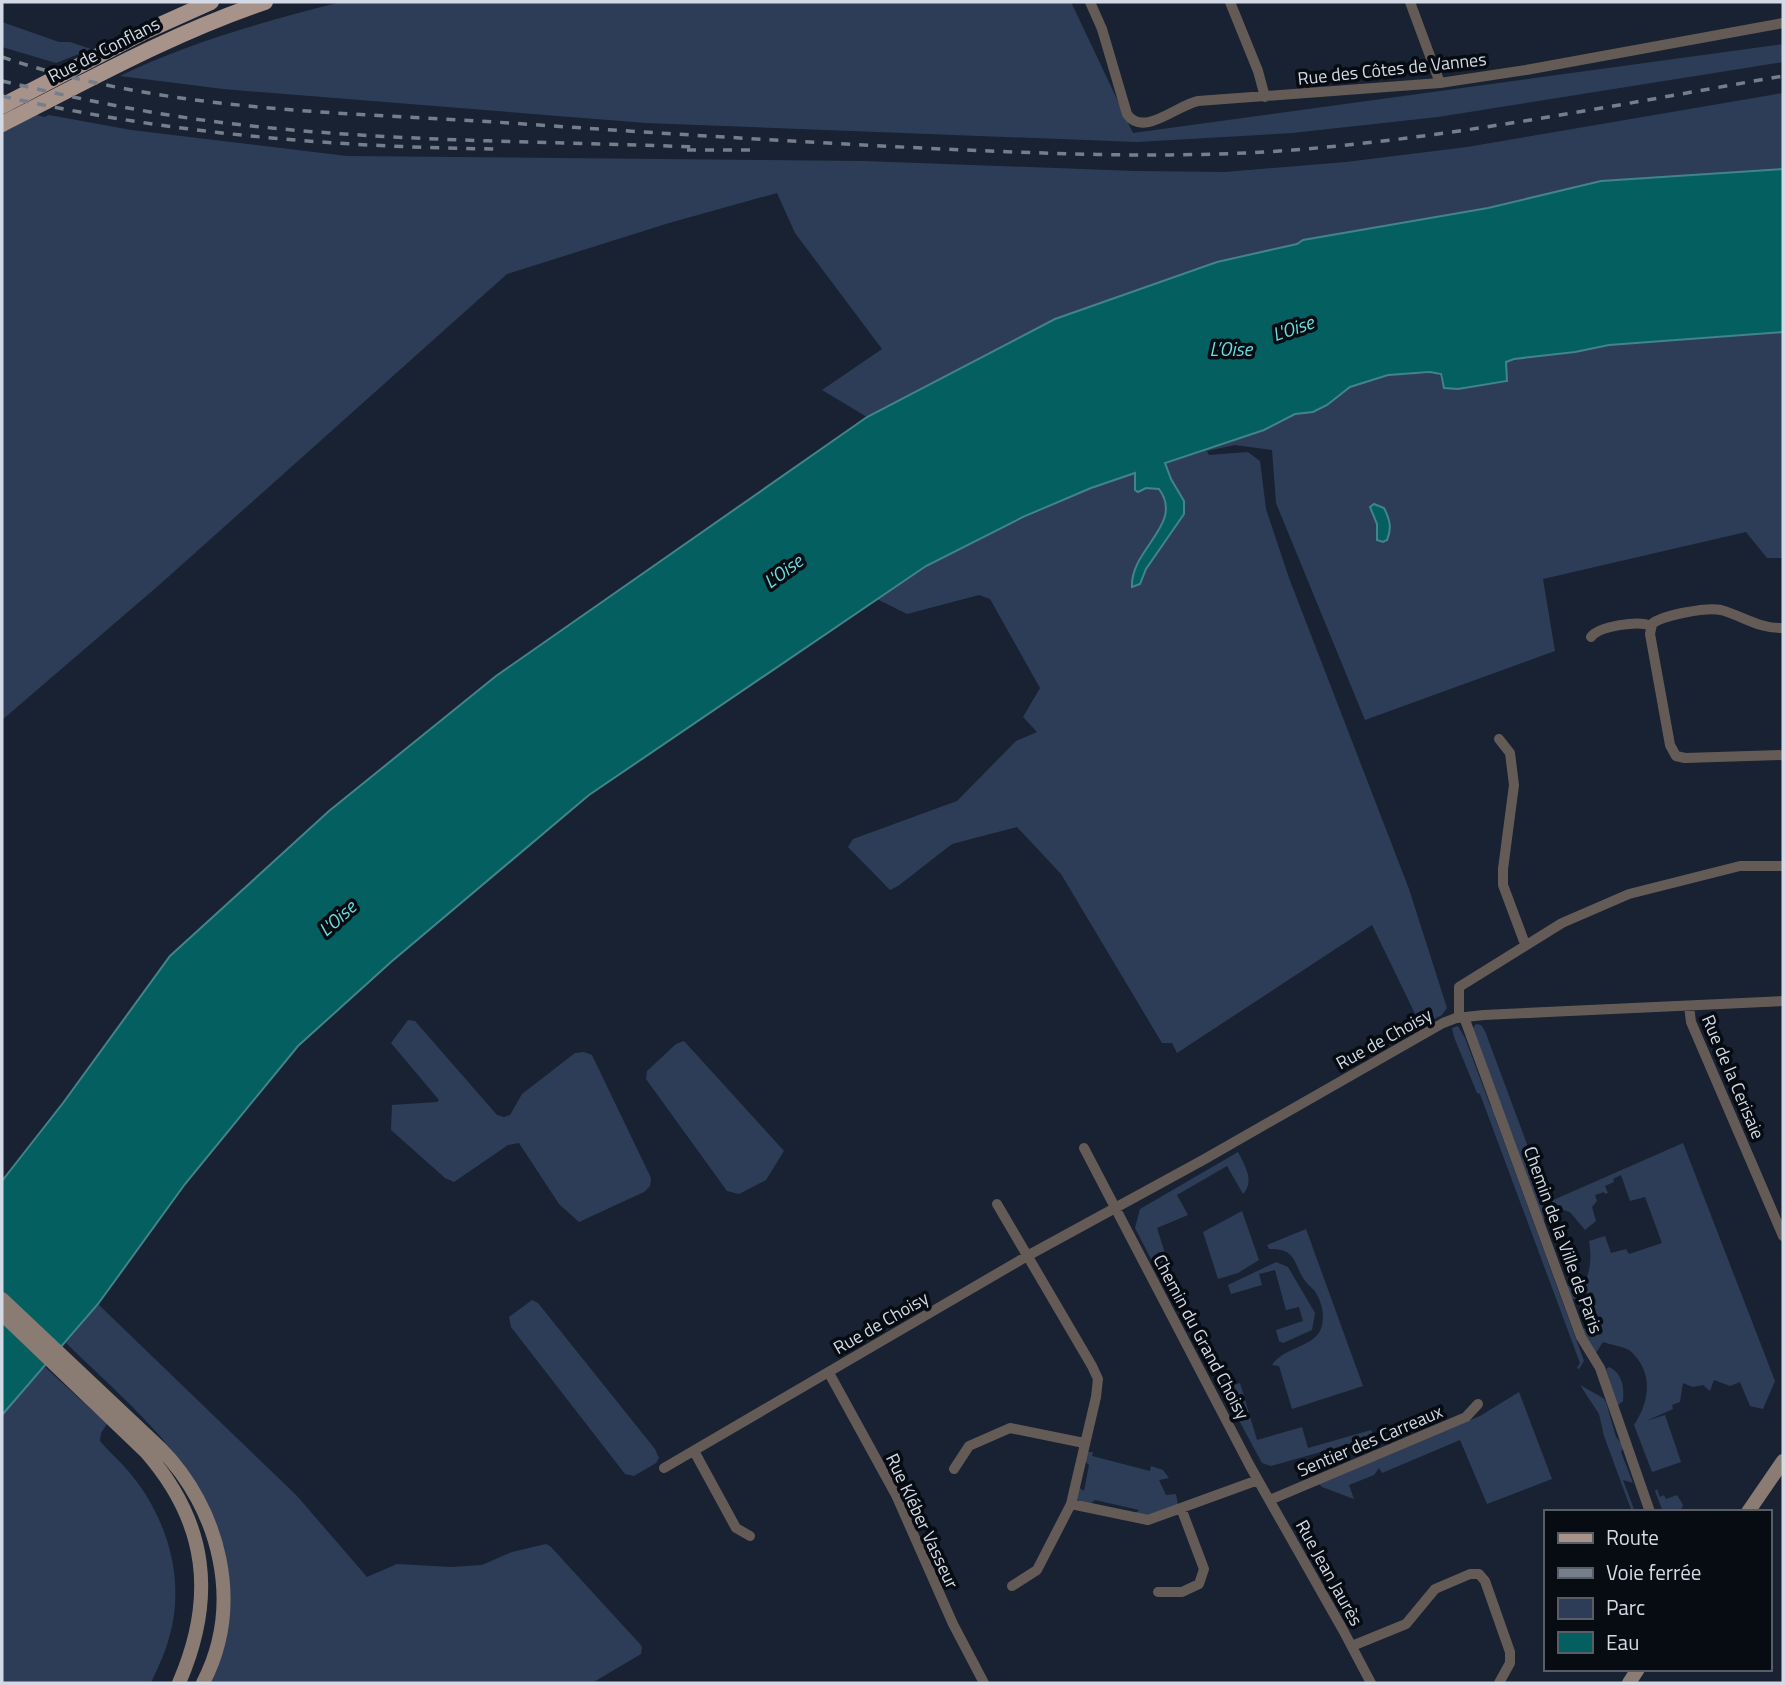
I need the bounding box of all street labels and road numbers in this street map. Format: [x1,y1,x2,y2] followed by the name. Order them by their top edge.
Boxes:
[43,10,164,89] street label: Rue de Conflans
[1296,45,1488,92] street label: Rue des Côtes de Vannes
[1331,1001,1437,1076] street label: Rue de Choisy
[1695,1010,1772,1143] street label: Rue de la Cerisaie
[1517,1142,1610,1337] street label: Chemin de la Ville de Paris
[1146,1249,1257,1424] street label: Chemin du Grand Choisy
[828,1284,934,1361] street label: Rue de Choisy
[1293,1398,1447,1483] street label: Sentier des Carreaux
[879,1449,966,1593] street label: Rue Kléber Vasseur
[1289,1515,1370,1631] street label: Rue Jean Jaurès

